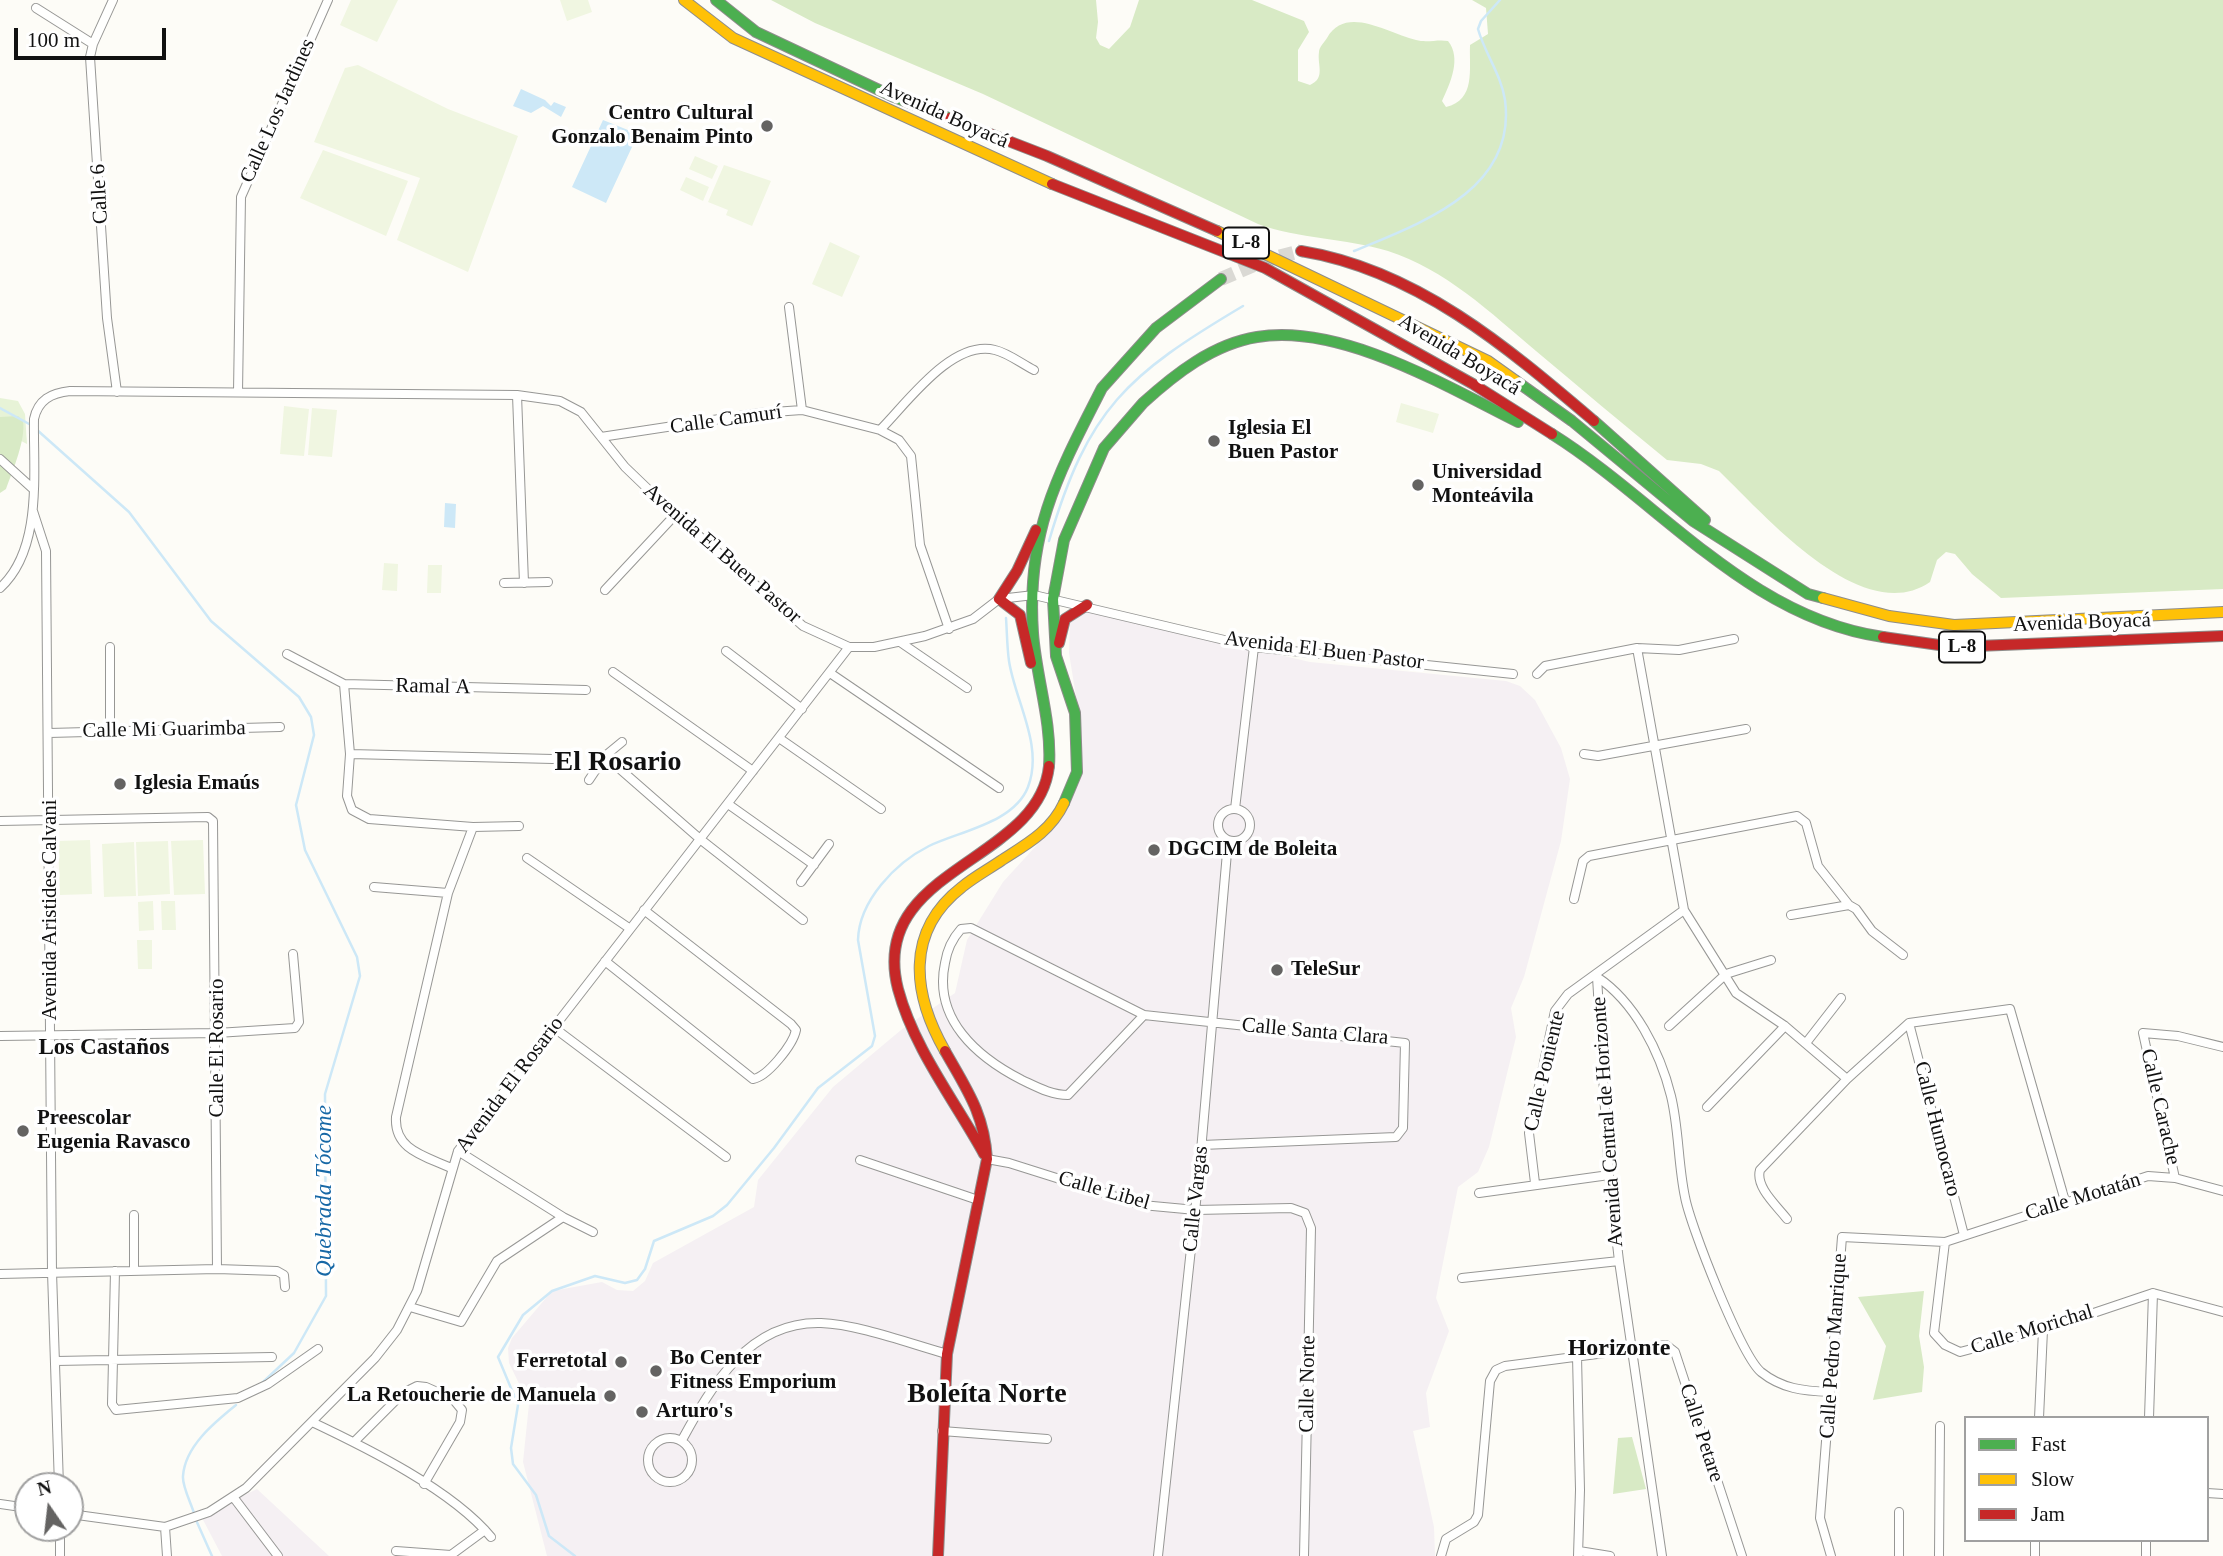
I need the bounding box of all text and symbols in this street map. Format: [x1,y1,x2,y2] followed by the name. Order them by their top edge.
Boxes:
[18,14,170,58] scale bar
[27,28,80,52] text: 100 m
[235,35,321,187] street label: Calle Los Jardines
[876,75,1012,155] street label: Avenida Boyacá
[551,101,753,151] place label: Centro Cultural Gonzalo Benaim Pinto
[759,118,775,134] marker: Centro Cultural Gonzalo Benaim Pinto
[86,163,114,225] street label: Calle 6
[1223,228,1269,258] road number: L-8
[1393,309,1525,401] street label: Avenida Boyacá
[669,400,783,440] street label: Calle Camurí
[1228,416,1338,466] place label: Iglesia El Buen Pastor
[1206,433,1222,449] marker: Iglesia El Buen Pastor
[1432,460,1542,510] place label: Universidad Monteávila
[1410,477,1426,493] marker: Universidad Monteávila
[638,479,806,629] street label: Avenida El Buen Pastor
[2013,608,2151,638] street label: Avenida Boyacá
[1223,626,1425,676] street label: Avenida El Buen Pastor
[1939,632,1985,662] road number: L-8
[395,674,471,700] street label: Ramal A
[82,716,246,744] street label: Calle Mi Guarimba
[555,746,681,780] district label: El Rosario
[134,771,259,797] place label: Iglesia Emaús
[112,776,128,792] marker: Iglesia Emaús
[37,799,63,1021] street label: Avenida Aristides Calvani
[1168,837,1337,863] place label: DGCIM de Boleita
[1146,842,1162,858] marker: DGCIM de Boleita
[1291,957,1360,983] place label: TeleSur
[1269,962,1285,978] marker: TeleSur
[204,979,230,1117] street label: Calle El Rosario
[1587,996,1629,1248] street label: Avenida Central de Horizonte
[1519,1008,1571,1134] street label: Calle Poniente
[451,1012,569,1158] street label: Avenida El Rosario
[1241,1013,1389,1051] street label: Calle Santa Clara
[38,1034,170,1062] district label: Los Castaños
[2134,1047,2186,1167] street label: Calle Carache
[1908,1059,1966,1199] street label: Calle Humocaro
[311,1105,339,1277] water label: Quebrada Tócome
[37,1106,190,1156] place label: Preescolar Eugenia Ravasco
[15,1123,31,1139] marker: Preescolar Eugenia Ravasco
[1178,1145,1214,1253] street label: Calle Vargas
[1055,1166,1153,1216] street label: Calle Libel
[2022,1167,2144,1227] street label: Calle Motatán
[1815,1253,1853,1439] street label: Calle Pedro Manrique
[1968,1299,2096,1361] street label: Calle Morichal
[1295,1335,1321,1433] street label: Calle Norte
[1568,1335,1670,1363] district label: Horizonte
[670,1346,836,1396] place label: Bo Center Fitness Emporium
[516,1349,607,1375] place label: Ferretotal
[613,1354,629,1370] marker: Ferretotal
[648,1363,664,1379] marker: Bo Center Fitness Emporium
[907,1378,1067,1412] district label: Boleíta Norte
[1673,1381,1729,1485] street label: Calle Petare
[347,1383,596,1409] place label: La Retoucherie de Manuela
[602,1388,618,1404] marker: La Retoucherie de Manuela
[656,1399,733,1425] place label: Arturo's
[634,1404,650,1420] marker: Arturo's
[1964,1416,2209,1542] legend
[2031,1432,2066,1456] text: Fast
[2031,1467,2074,1491] text: Slow
[14,1472,84,1542] north arrow
[35,1476,53,1500] text: N
[2031,1502,2065,1526] text: Jam

